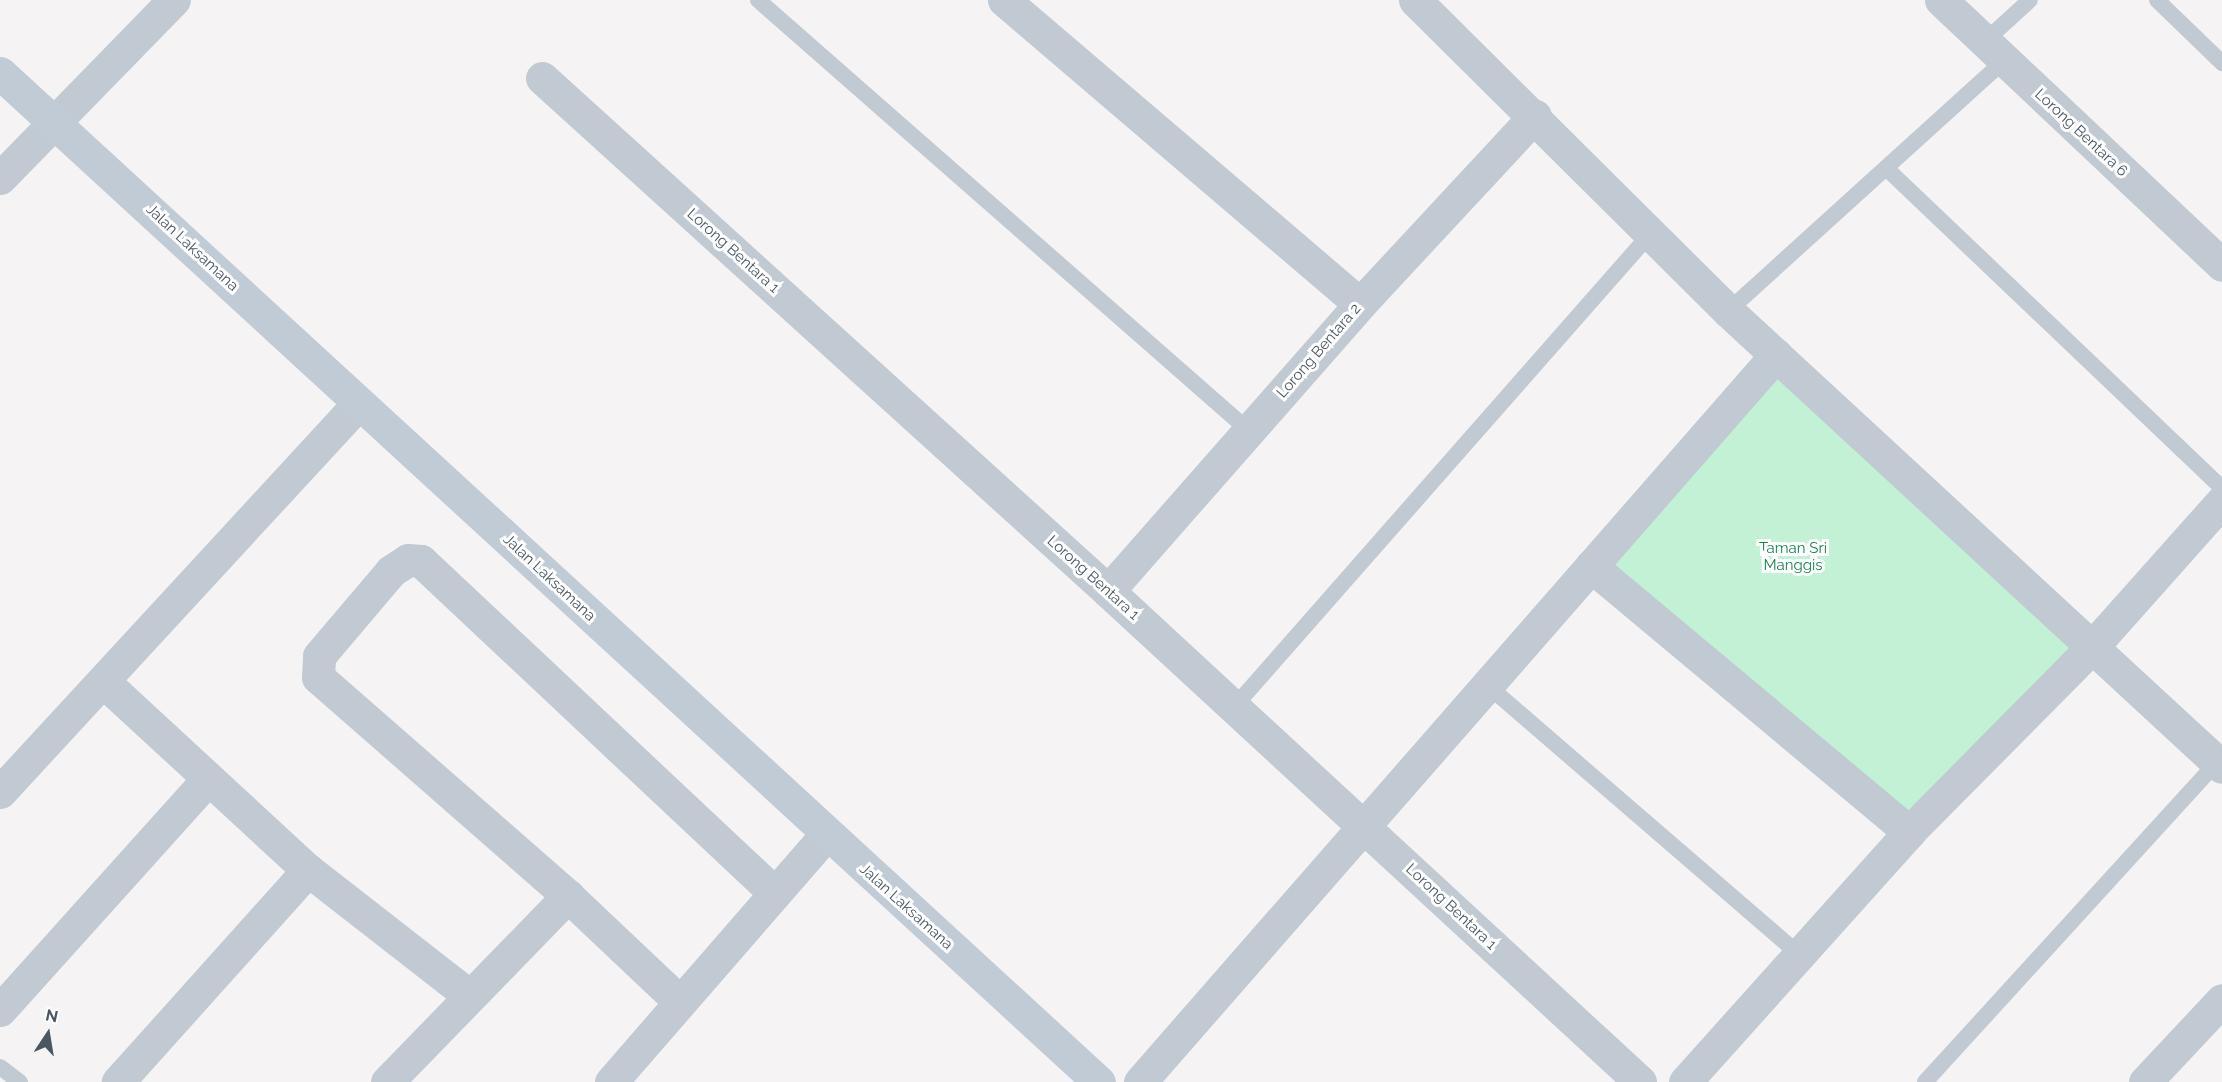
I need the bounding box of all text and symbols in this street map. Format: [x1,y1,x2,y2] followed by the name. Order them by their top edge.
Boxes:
[2031,85,2131,181] street label: Lorong Bentara 6
[142,201,242,295] street label: Jalan Laksamana
[683,205,783,297] street label: Lorong Bentara 1
[1273,300,1365,402] street label: Lorong Bentara 2
[499,531,599,625] street label: Jalan Laksamana
[1043,532,1143,624] street label: Lorong Bentara 1
[1759,539,1827,574] park label: Taman Sri Manggis
[856,860,956,954] street label: Jalan Laksamana
[1402,860,1500,954] street label: Lorong Bentara 1
[18,1004,78,1064] north arrow
[44,1005,60,1026] text: N

